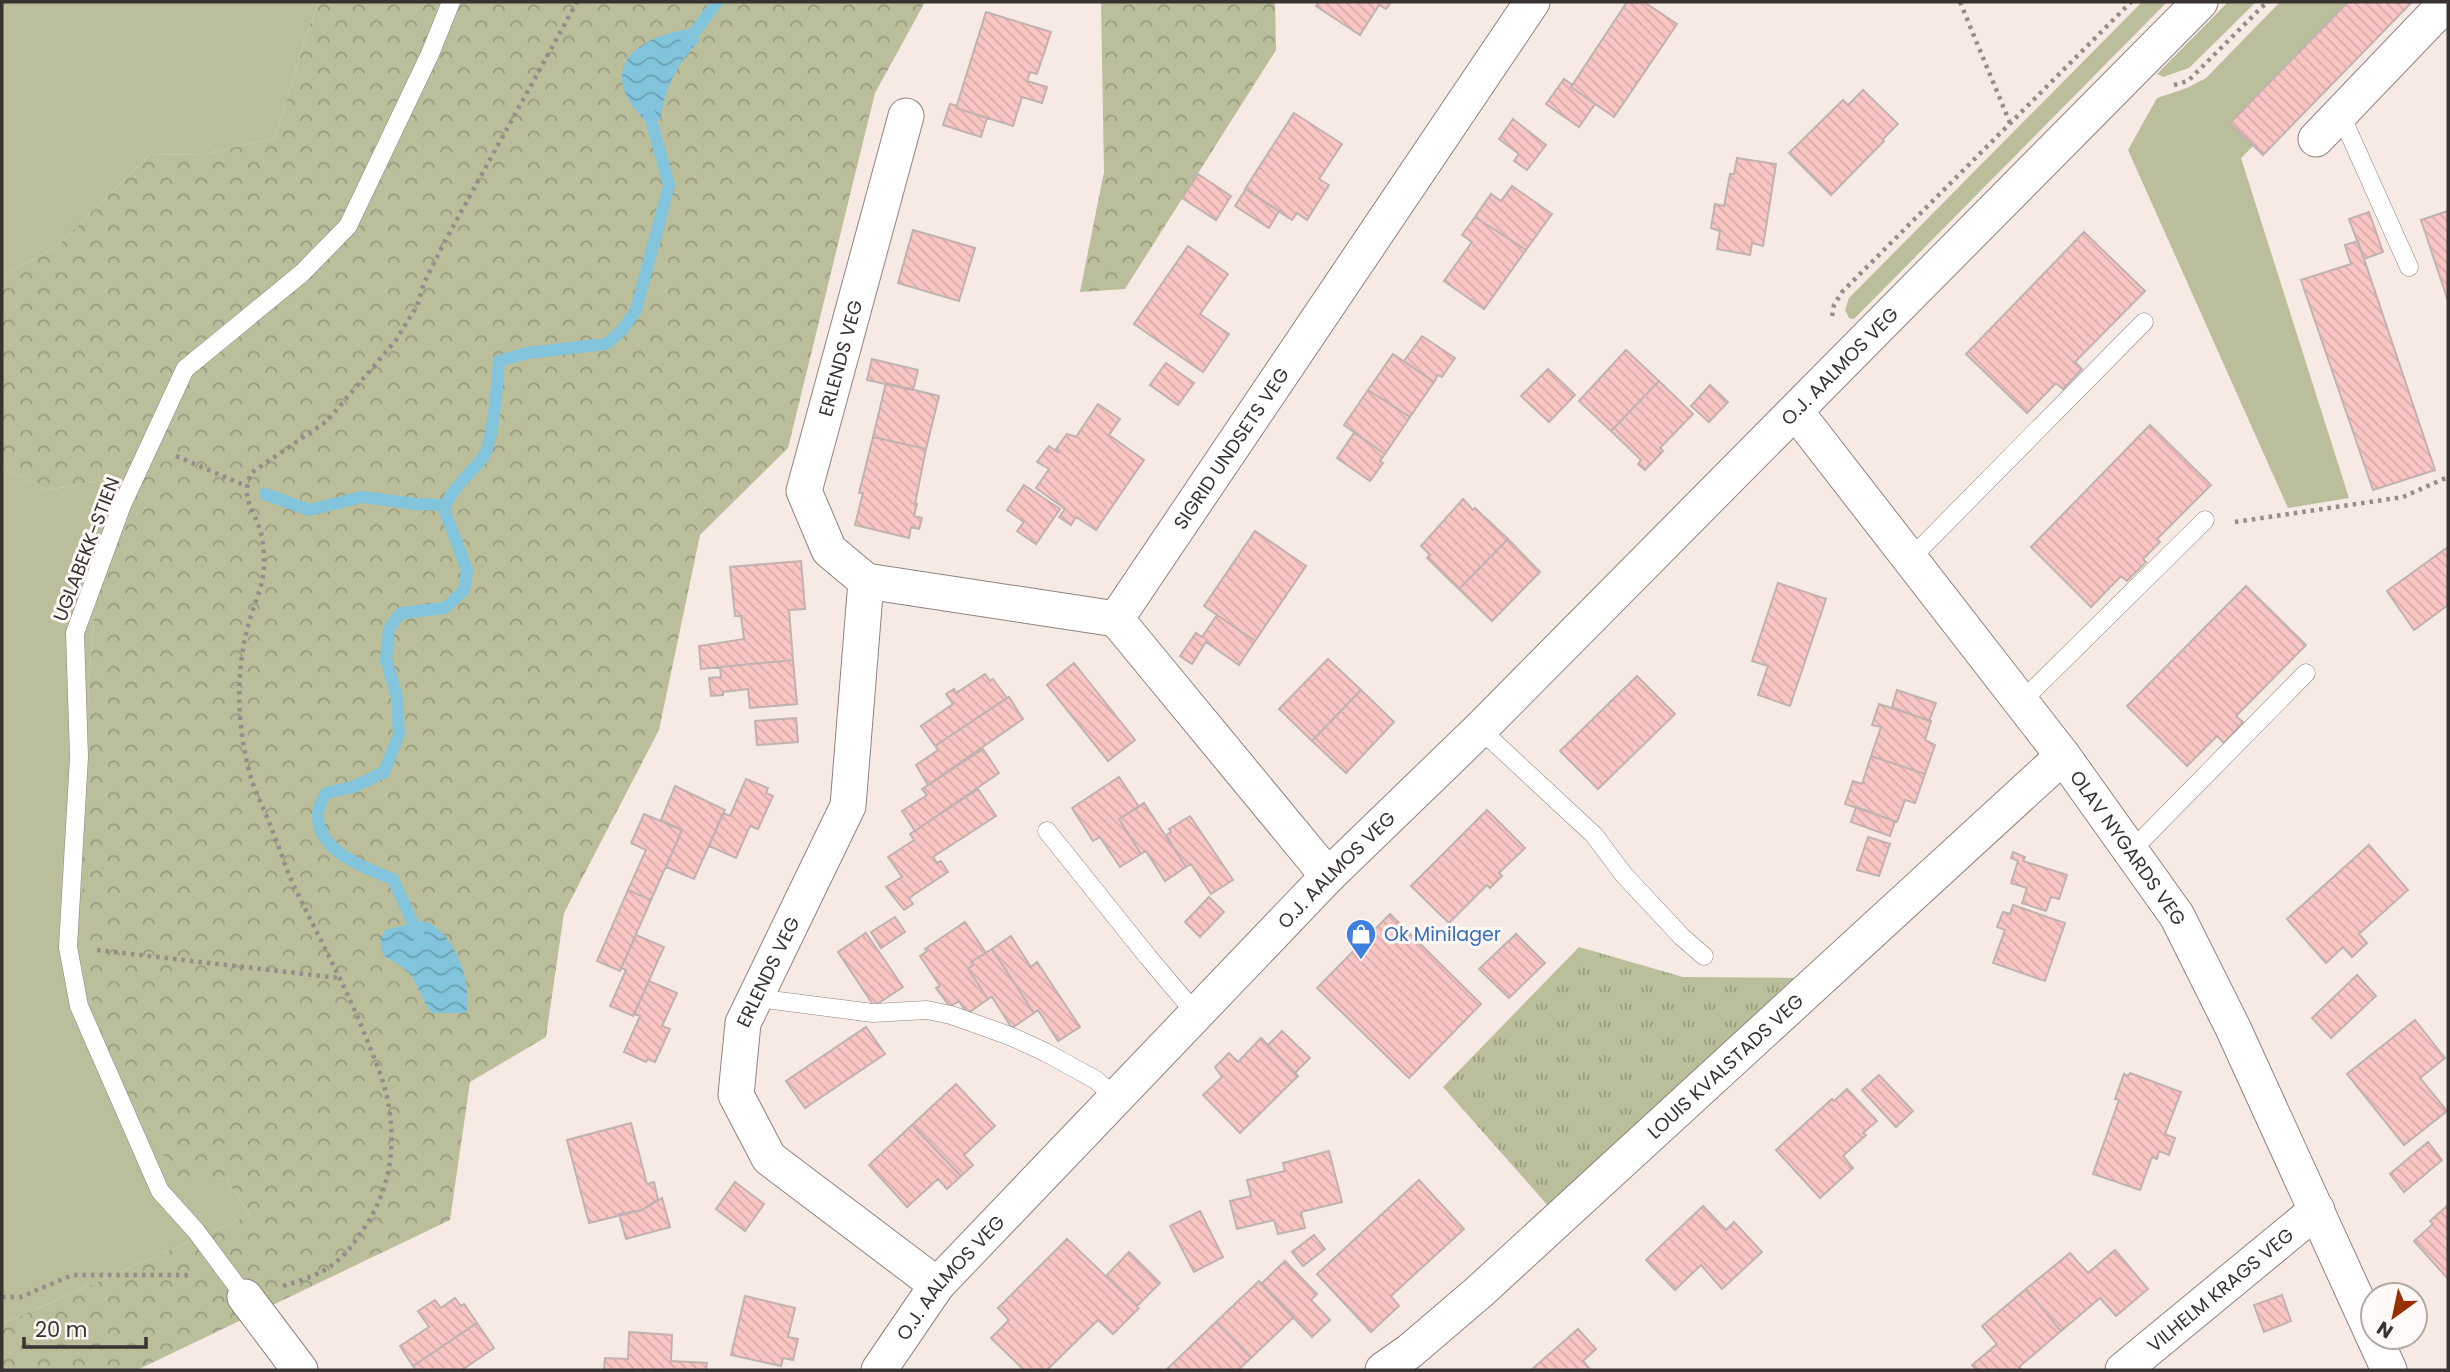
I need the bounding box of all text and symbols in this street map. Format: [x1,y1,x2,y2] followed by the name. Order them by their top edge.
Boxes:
[812,297,869,420] street label: ERLENDS VEG
[1775,301,1905,432] street label: O.J. AALMOS VEG
[1167,362,1296,535] street label: SIGRID UNDSETS VEG
[47,473,126,625] street label: UGLABEKK-STIEN
[2063,765,2192,930] street label: OLAV NYGARDS VEG
[1271,805,1401,935] street label: O.J. AALMOS VEG
[730,912,806,1032] street label: ERLENDS VEG
[1344,917,1378,961] shop icon: Ok Minilager
[1384,921,1501,948] place label: Ok Minilager
[1641,988,1810,1145] street label: LOUIS KVALSTADS VEG
[890,1209,1011,1346] street label: O.J. AALMOS VEG
[2142,1222,2300,1359] street label: VILHELM KRAGS VEG
[2359,1281,2429,1351] north arrow
[24,1306,147,1350] scale bar
[35,1315,88,1344] text: 20 m
[2372,1315,2398,1345] text: N

